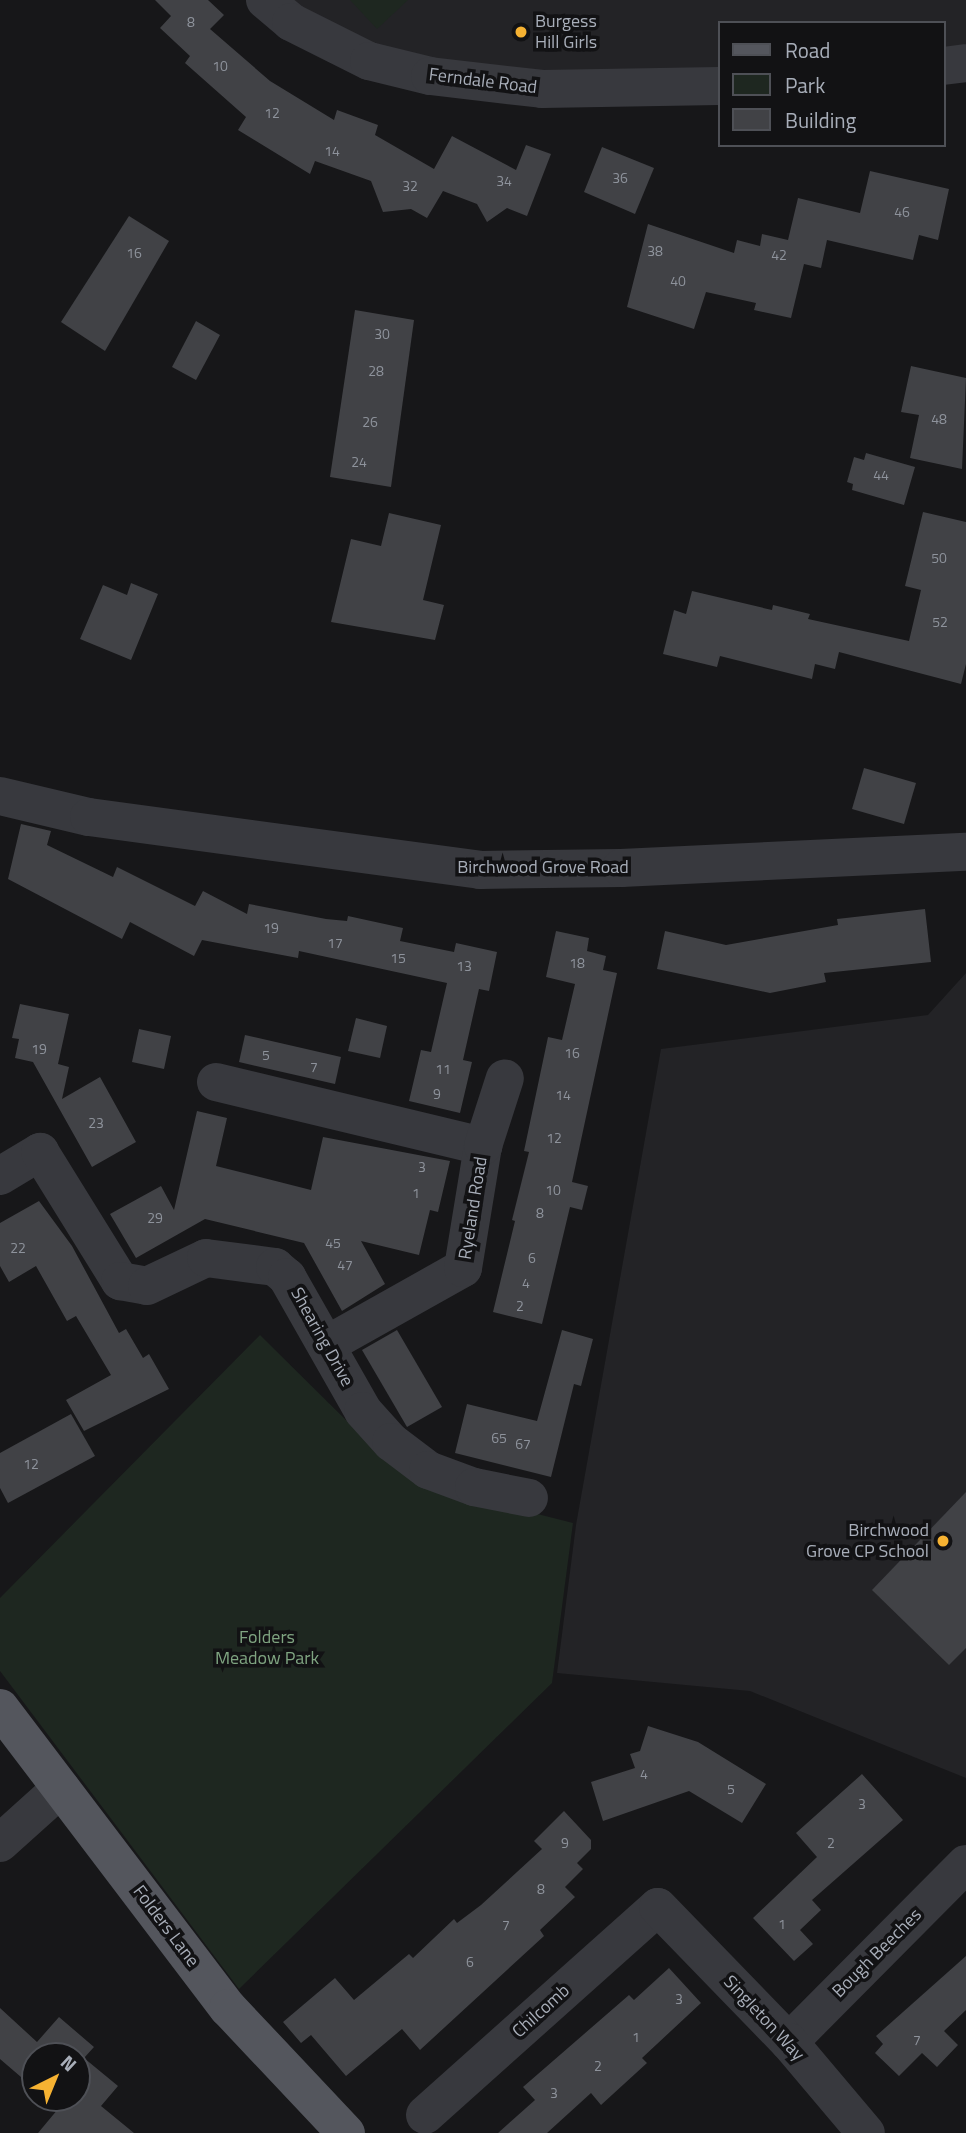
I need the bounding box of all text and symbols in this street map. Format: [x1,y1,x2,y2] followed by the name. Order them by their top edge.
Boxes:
[535,11,597,54] place label: Burgess Hill Girls
[187,14,195,30] house number: 8
[718,21,945,147] legend
[513,24,529,40] marker: Burgess Hill Girls
[785,34,830,66] text: Road
[212,58,228,74] house number: 10
[428,64,538,98] street label: Ferndale Road
[785,69,825,101] text: Park
[785,104,856,136] text: Building
[264,105,280,121] house number: 12
[324,143,340,159] house number: 14
[612,170,628,186] house number: 36
[496,173,512,189] house number: 34
[402,178,418,194] house number: 32
[894,204,910,220] house number: 46
[647,243,663,259] house number: 38
[126,245,142,261] house number: 16
[771,247,787,263] house number: 42
[670,273,686,289] house number: 40
[374,326,390,342] house number: 30
[368,363,384,379] house number: 28
[931,411,947,427] house number: 48
[362,414,378,430] house number: 26
[351,454,367,470] house number: 24
[873,467,889,483] house number: 44
[931,550,947,566] house number: 50
[932,614,948,630] house number: 52
[457,856,629,878] street label: Birchwood Grove Road
[263,920,279,936] house number: 19
[327,935,343,951] house number: 17
[390,950,406,966] house number: 15
[569,955,585,971] house number: 18
[456,958,472,974] house number: 13
[31,1041,47,1057] house number: 19
[564,1045,580,1061] house number: 16
[262,1047,270,1063] house number: 5
[310,1059,318,1075] house number: 7
[435,1061,451,1077] house number: 11
[433,1086,441,1102] house number: 9
[555,1087,571,1103] house number: 14
[88,1115,104,1131] house number: 23
[546,1130,562,1146] house number: 12
[454,1155,492,1261] street label: Ryeland Road
[418,1159,426,1175] house number: 3
[545,1182,561,1198] house number: 10
[412,1185,420,1201] house number: 1
[536,1205,544,1221] house number: 8
[147,1210,163,1226] house number: 29
[325,1235,341,1251] house number: 45
[10,1240,26,1256] house number: 22
[528,1250,536,1266] house number: 6
[337,1257,353,1273] house number: 47
[522,1275,530,1291] house number: 4
[286,1284,358,1390] street label: Shearing Drive
[516,1298,524,1314] house number: 2
[491,1430,507,1446] house number: 65
[515,1436,531,1452] house number: 67
[23,1456,39,1472] house number: 12
[806,1520,929,1562] place label: Birchwood Grove CP School
[935,1533,951,1549] marker: Birchwood Grove CP School
[215,1627,319,1670] park label: Folders Meadow Park
[640,1766,648,1782] house number: 4
[727,1781,735,1797] house number: 5
[858,1796,866,1812] house number: 3
[561,1835,569,1851] house number: 9
[827,1835,835,1851] house number: 2
[128,1881,204,1971] street label: Folders Lane
[537,1881,545,1897] house number: 8
[828,1904,926,2002] street label: Bough Beeches
[778,1916,786,1932] house number: 1
[502,1917,510,1933] house number: 7
[466,1954,474,1970] house number: 6
[719,1971,809,2065] street label: Singleton Way
[508,1980,574,2042] street label: Chilcomb
[675,1991,683,2007] house number: 3
[632,2029,640,2045] house number: 1
[913,2032,921,2048] house number: 7
[21,2042,91,2112] north arrow
[55,2048,84,2078] text: N
[594,2058,602,2074] house number: 2
[550,2085,558,2101] house number: 3

